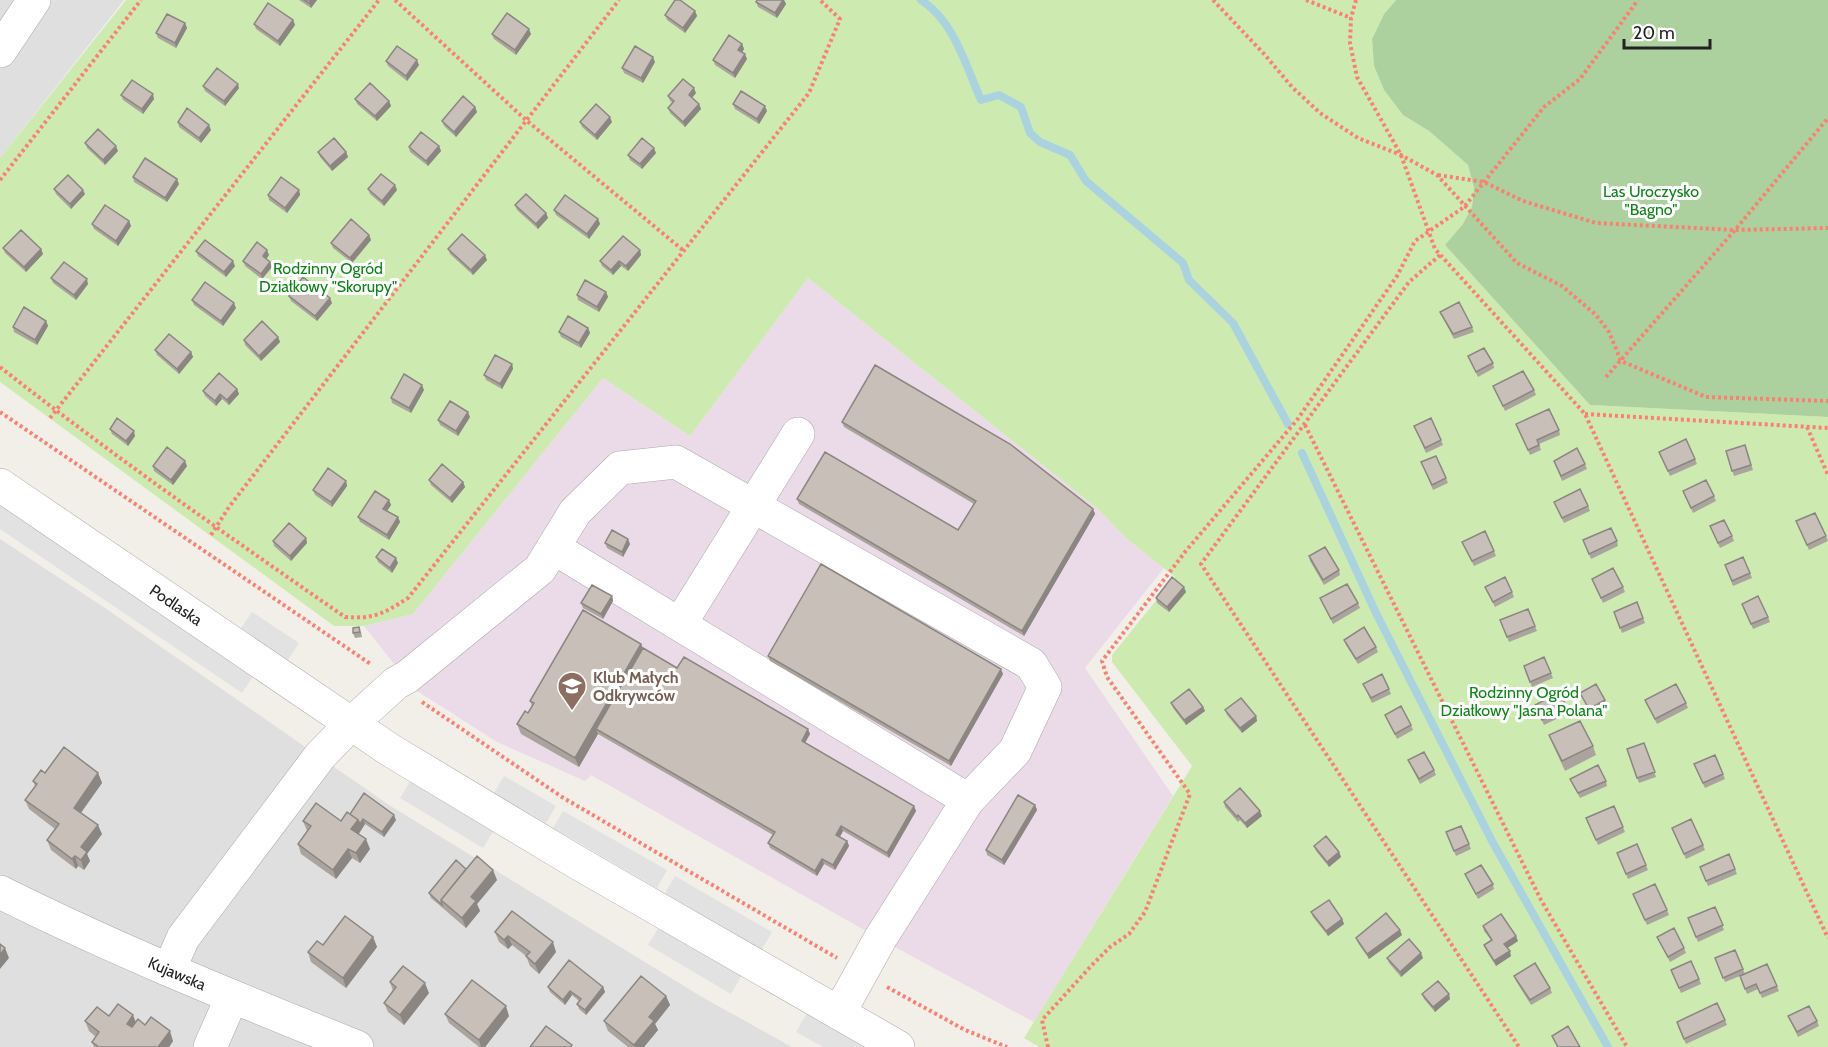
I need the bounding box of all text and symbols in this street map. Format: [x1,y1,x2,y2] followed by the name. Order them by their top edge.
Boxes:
[1624,12,1710,50] scale bar
[1633,22,1675,44] text: 20 m
[1603,182,1699,219] park label: Las Uroczysko "Bagno"
[259,259,397,296] park label: Rodzinny Ogród Działkowy "Skorupy"
[146,581,206,630] street label: Podlaska
[593,668,679,705] place label: Klub Małych Odkrywców
[556,670,588,712] school or university icon: Klub Małych Odkrywców
[1441,683,1607,720] park label: Rodzinny Ogród Działkowy "Jasna Polana"
[145,953,209,995] street label: Kujawska

